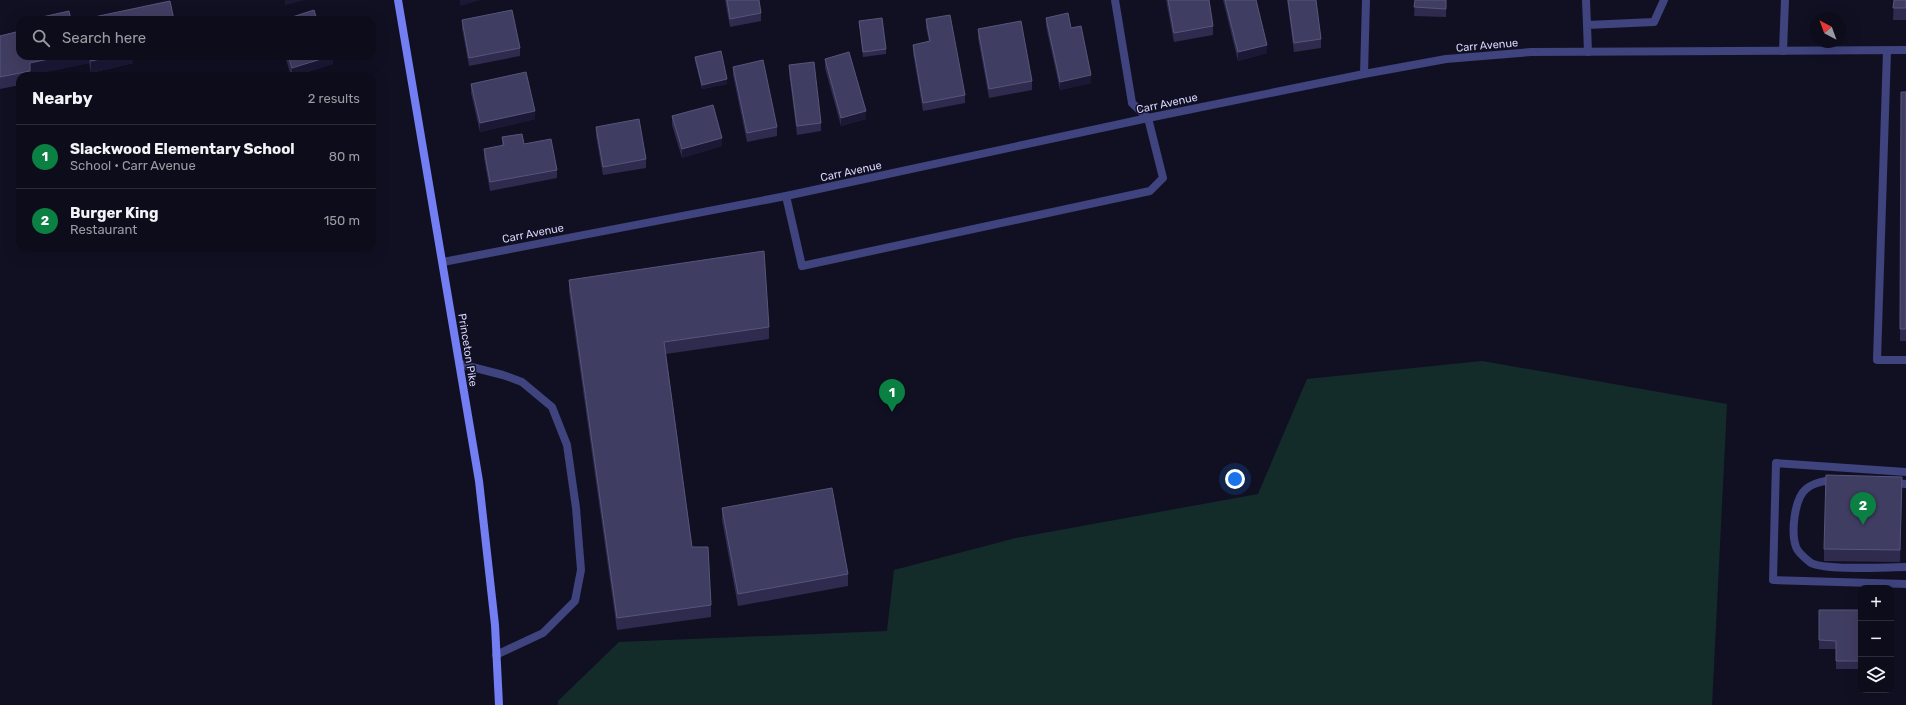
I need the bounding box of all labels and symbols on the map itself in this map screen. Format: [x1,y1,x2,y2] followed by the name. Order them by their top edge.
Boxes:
[1810,12,1846,48] north arrow
[1455,36,1519,55] street label: Carr Avenue
[1135,91,1199,116] street label: Carr Avenue
[819,159,883,184] street label: Carr Avenue
[501,221,565,246] street label: Carr Avenue
[455,312,480,388] street label: Princeton Pike
[879,379,905,412] pin: 1
[1225,469,1245,489] your location
[1850,492,1876,525] pin: 2

